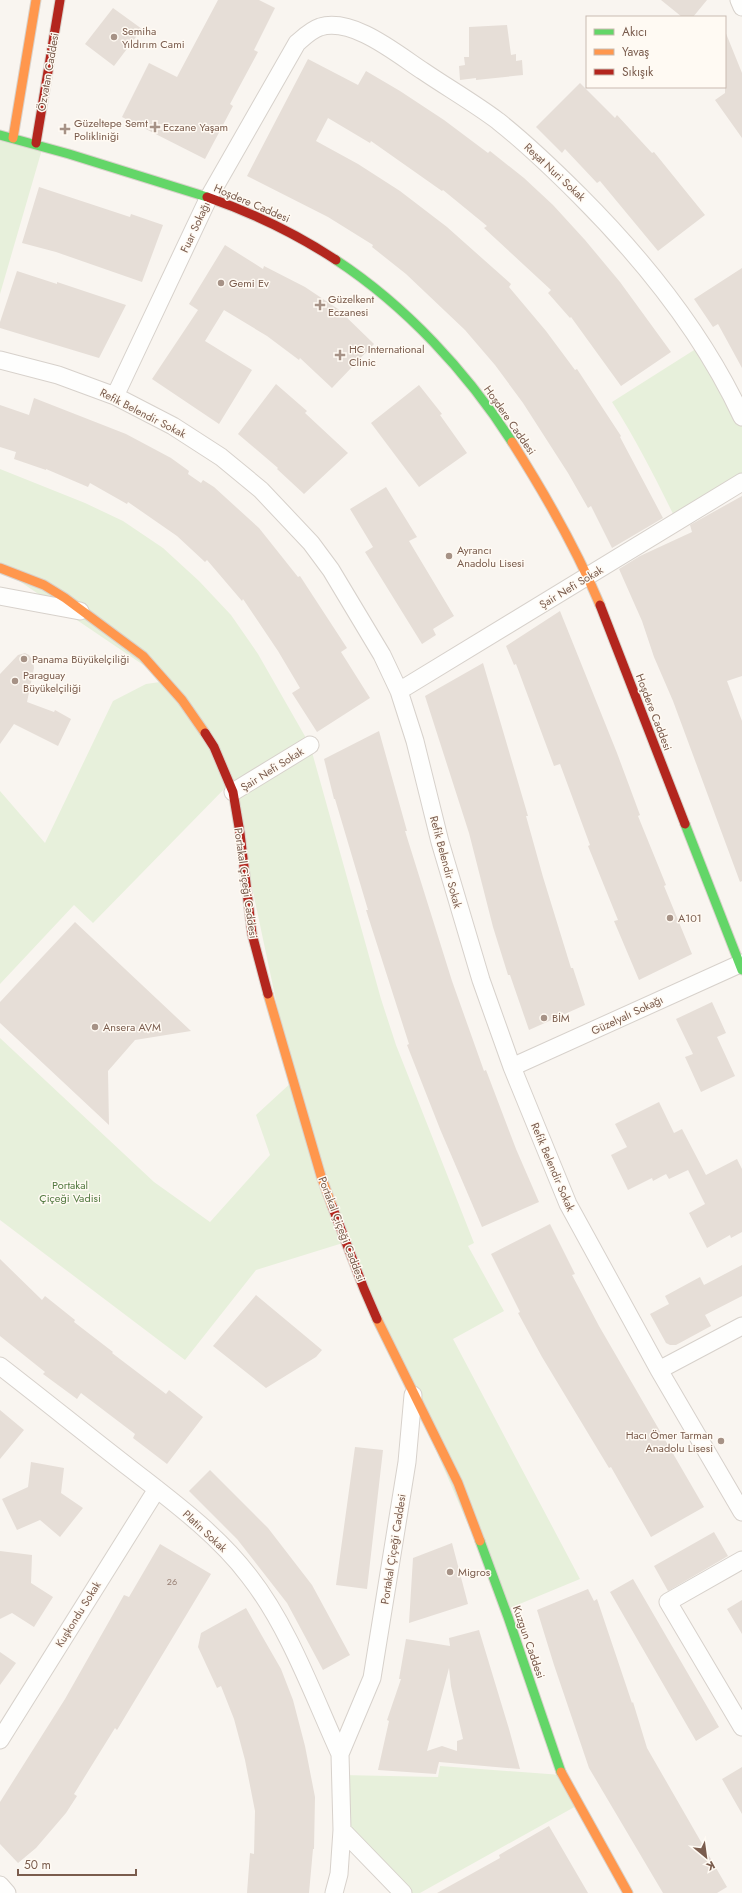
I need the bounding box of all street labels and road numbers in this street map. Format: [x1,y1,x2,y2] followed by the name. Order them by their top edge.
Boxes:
[33,31,63,112] street label: Özvatan Caddesi
[521,139,589,205] street label: Reşat Nuri Sokak
[212,180,293,226] street label: Hoşdere Caddesi
[176,199,214,255] street label: Fuar Sokağı
[480,382,540,458] street label: Hoşdere Caddesi
[97,384,189,442] street label: Refik Belendir Sokak
[536,562,606,612] street label: Şair Nefi Sokak
[632,671,676,753] street label: Hoşdere Caddesi
[237,743,307,795] street label: Şair Nefi Sokak
[426,814,466,910] street label: Refik Belendir Sokak
[230,827,262,939] street label: Portakal Çiçeği Caddesi
[588,991,666,1039] street label: Güzelyalı Sokağı
[527,1120,579,1214] street label: Refik Belendir Sokak
[315,1174,369,1284] street label: Portakal Çiçeği Caddesi
[376,1493,410,1605] street label: Portakal Çiçeği Caddesi
[179,1506,231,1556] street label: Platin Sokak
[51,1578,105,1650] street label: Kuşkondu Sokak
[509,1603,549,1681] street label: Kuzgun Caddesi

